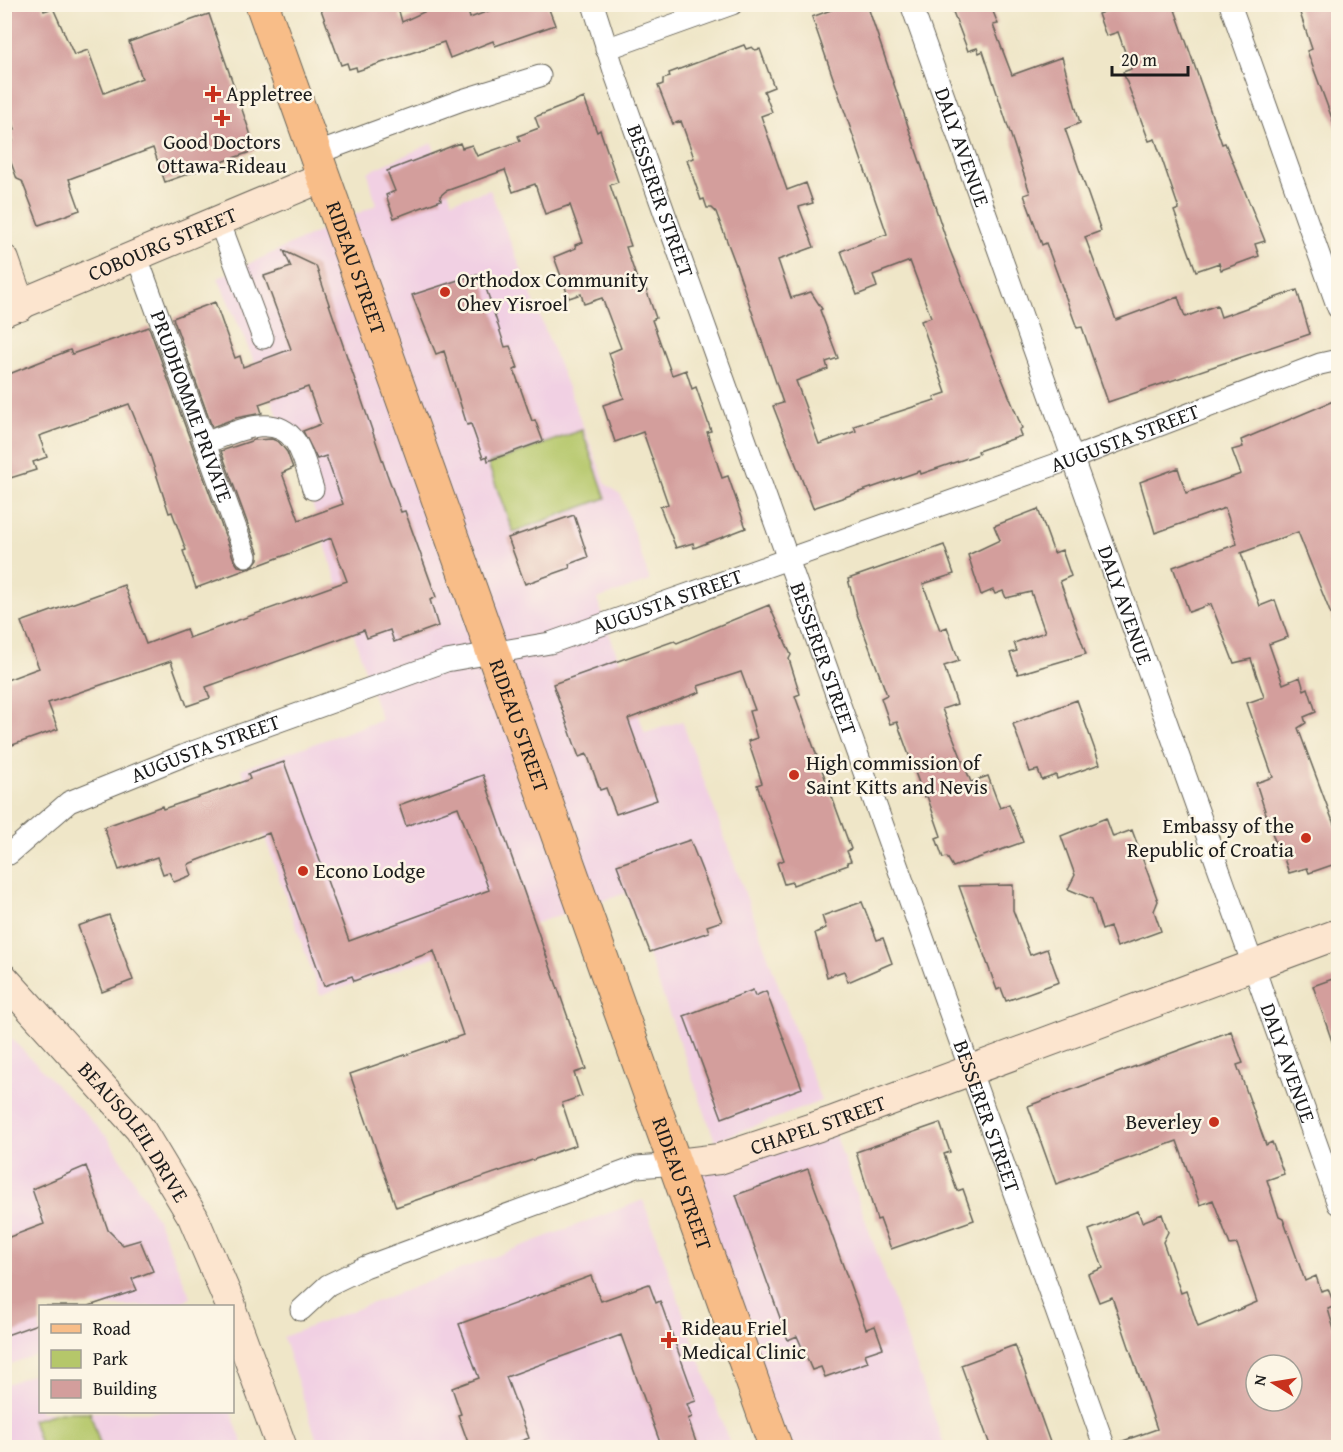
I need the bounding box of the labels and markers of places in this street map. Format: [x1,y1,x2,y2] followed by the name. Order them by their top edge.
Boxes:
[226,78,313,109] place label: Appletree
[204,85,222,103] marker: Appletree
[213,109,231,127] marker: Good Doctors Ottawa-Rideau
[157,126,287,181] place label: Good Doctors Ottawa-Rideau
[457,264,649,319] place label: Orthodox Community Ohev Yisroel
[438,285,452,299] marker: Orthodox Community Ohev Yisroel
[806,747,988,802] place label: High commission of Saint Kitts and Nevis
[787,768,801,782] marker: High commission of Saint Kitts and Nevis
[1127,810,1294,865] place label: Embassy of the Republic of Croatia
[1299,831,1313,845] marker: Embassy of the Republic of Croatia
[315,855,425,886] place label: Econo Lodge
[296,864,310,878] marker: Econo Lodge
[1126,1106,1203,1137] place label: Beverley
[1207,1115,1221,1129] marker: Beverley
[682,1312,806,1367] place label: Rideau Friel Medical Clinic
[660,1331,678,1349] marker: Rideau Friel Medical Clinic

